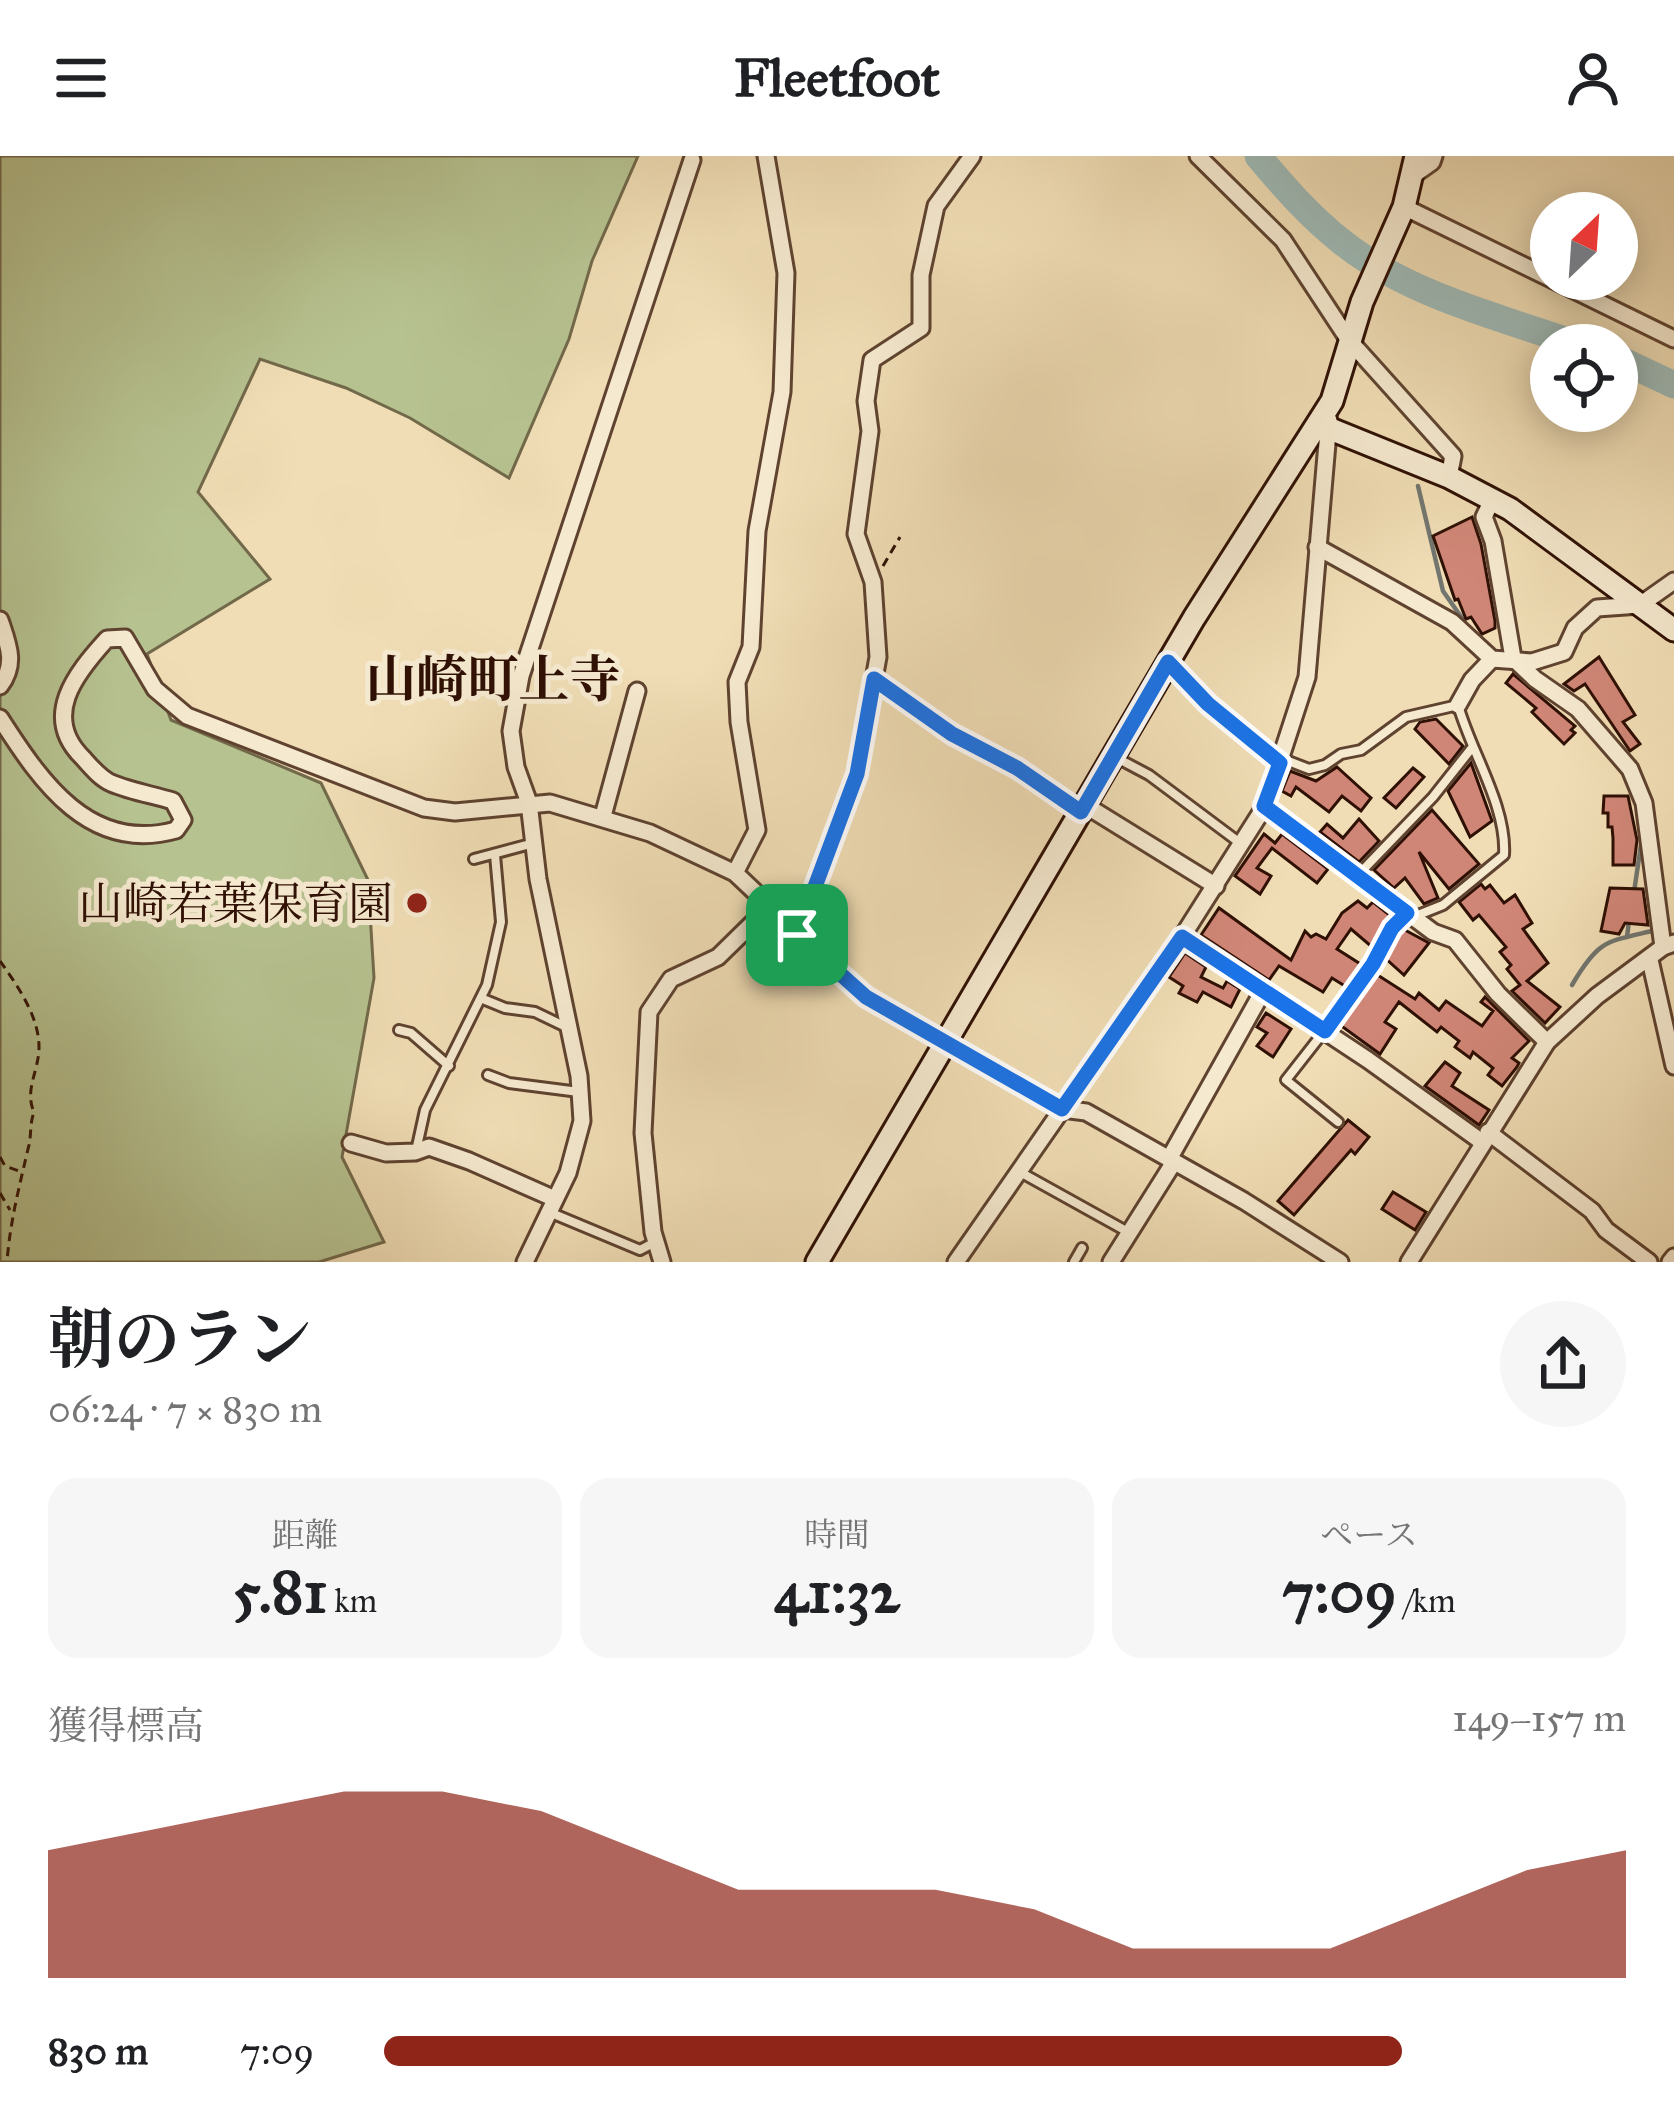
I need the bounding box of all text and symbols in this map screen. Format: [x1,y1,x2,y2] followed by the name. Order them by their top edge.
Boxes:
[48,45,114,111] icon: menu
[734,45,940,111] text: Fleetfoot
[1560,45,1626,111] icon: person
[1530,192,1638,300] north arrow
[1530,192,1638,432] map controls
[1530,324,1638,432] button: locate
[365,649,621,711] district label: 山崎町上寺
[78,876,393,931] place label: 山崎若葉保育園
[746,884,848,986] pin
[404,890,430,916] marker: 山崎若葉保育園
[764,902,830,968] icon: arrive
[48,1299,312,1380] text: 朝のラン
[1500,1301,1626,1427] button: share
[48,1385,322,1433] text: 06:24 · 7 × 830 m
[272,1515,338,1555] text: 距離
[804,1515,870,1555] text: 時間
[1320,1515,1418,1555] text: ペース
[233,1555,327,1628] text: 5.81
[774,1555,900,1628] text: 41:32
[1282,1555,1397,1628] text: 7:09
[327,1581,377,1621] text: km
[1397,1581,1456,1621] text: /km
[1452,1694,1626,1742] text: 149–157 m
[48,1702,204,1750] text: 獲得標高
[48,2027,148,2075] text: 830 m
[240,2027,314,2075] text: 7:09

